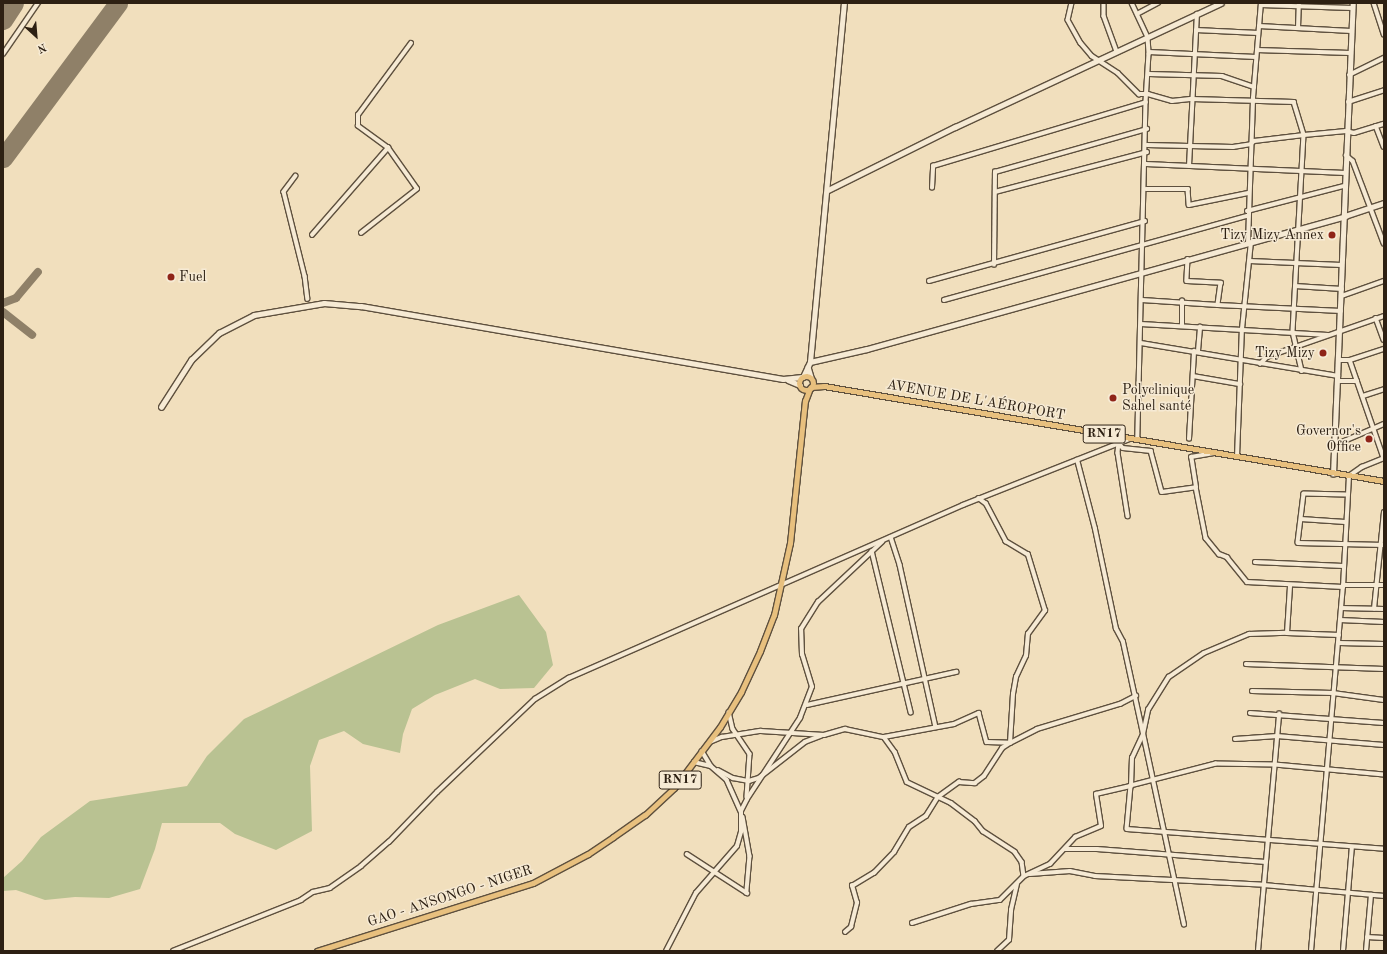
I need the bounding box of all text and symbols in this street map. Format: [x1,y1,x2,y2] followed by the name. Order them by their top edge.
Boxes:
[16,16,56,56] north arrow
[35,40,48,54] text: N
[1220,227,1324,243] place label: Tizy Mizy Annex
[1327,230,1337,240] marker: Tizy Mizy Annex
[179,269,206,285] place label: Fuel
[166,272,176,282] marker: Fuel
[1255,345,1315,361] place label: Tizy Mizy
[1318,348,1328,358] marker: Tizy Mizy
[885,376,1067,424] street label: AVENUE DE L'AÉROPORT
[1122,382,1194,414] place label: Polyclinique Sahel santé
[1107,392,1119,404] marker: Polyclinique Sahel santé
[1082,423,1126,445] road number: RN17
[1296,423,1361,456] place label: Governor's Office
[1364,434,1374,444] marker: Governor's Office
[658,769,702,791] road number: RN17
[366,861,534,931] street label: GAO - ANSONGO - NIGER

